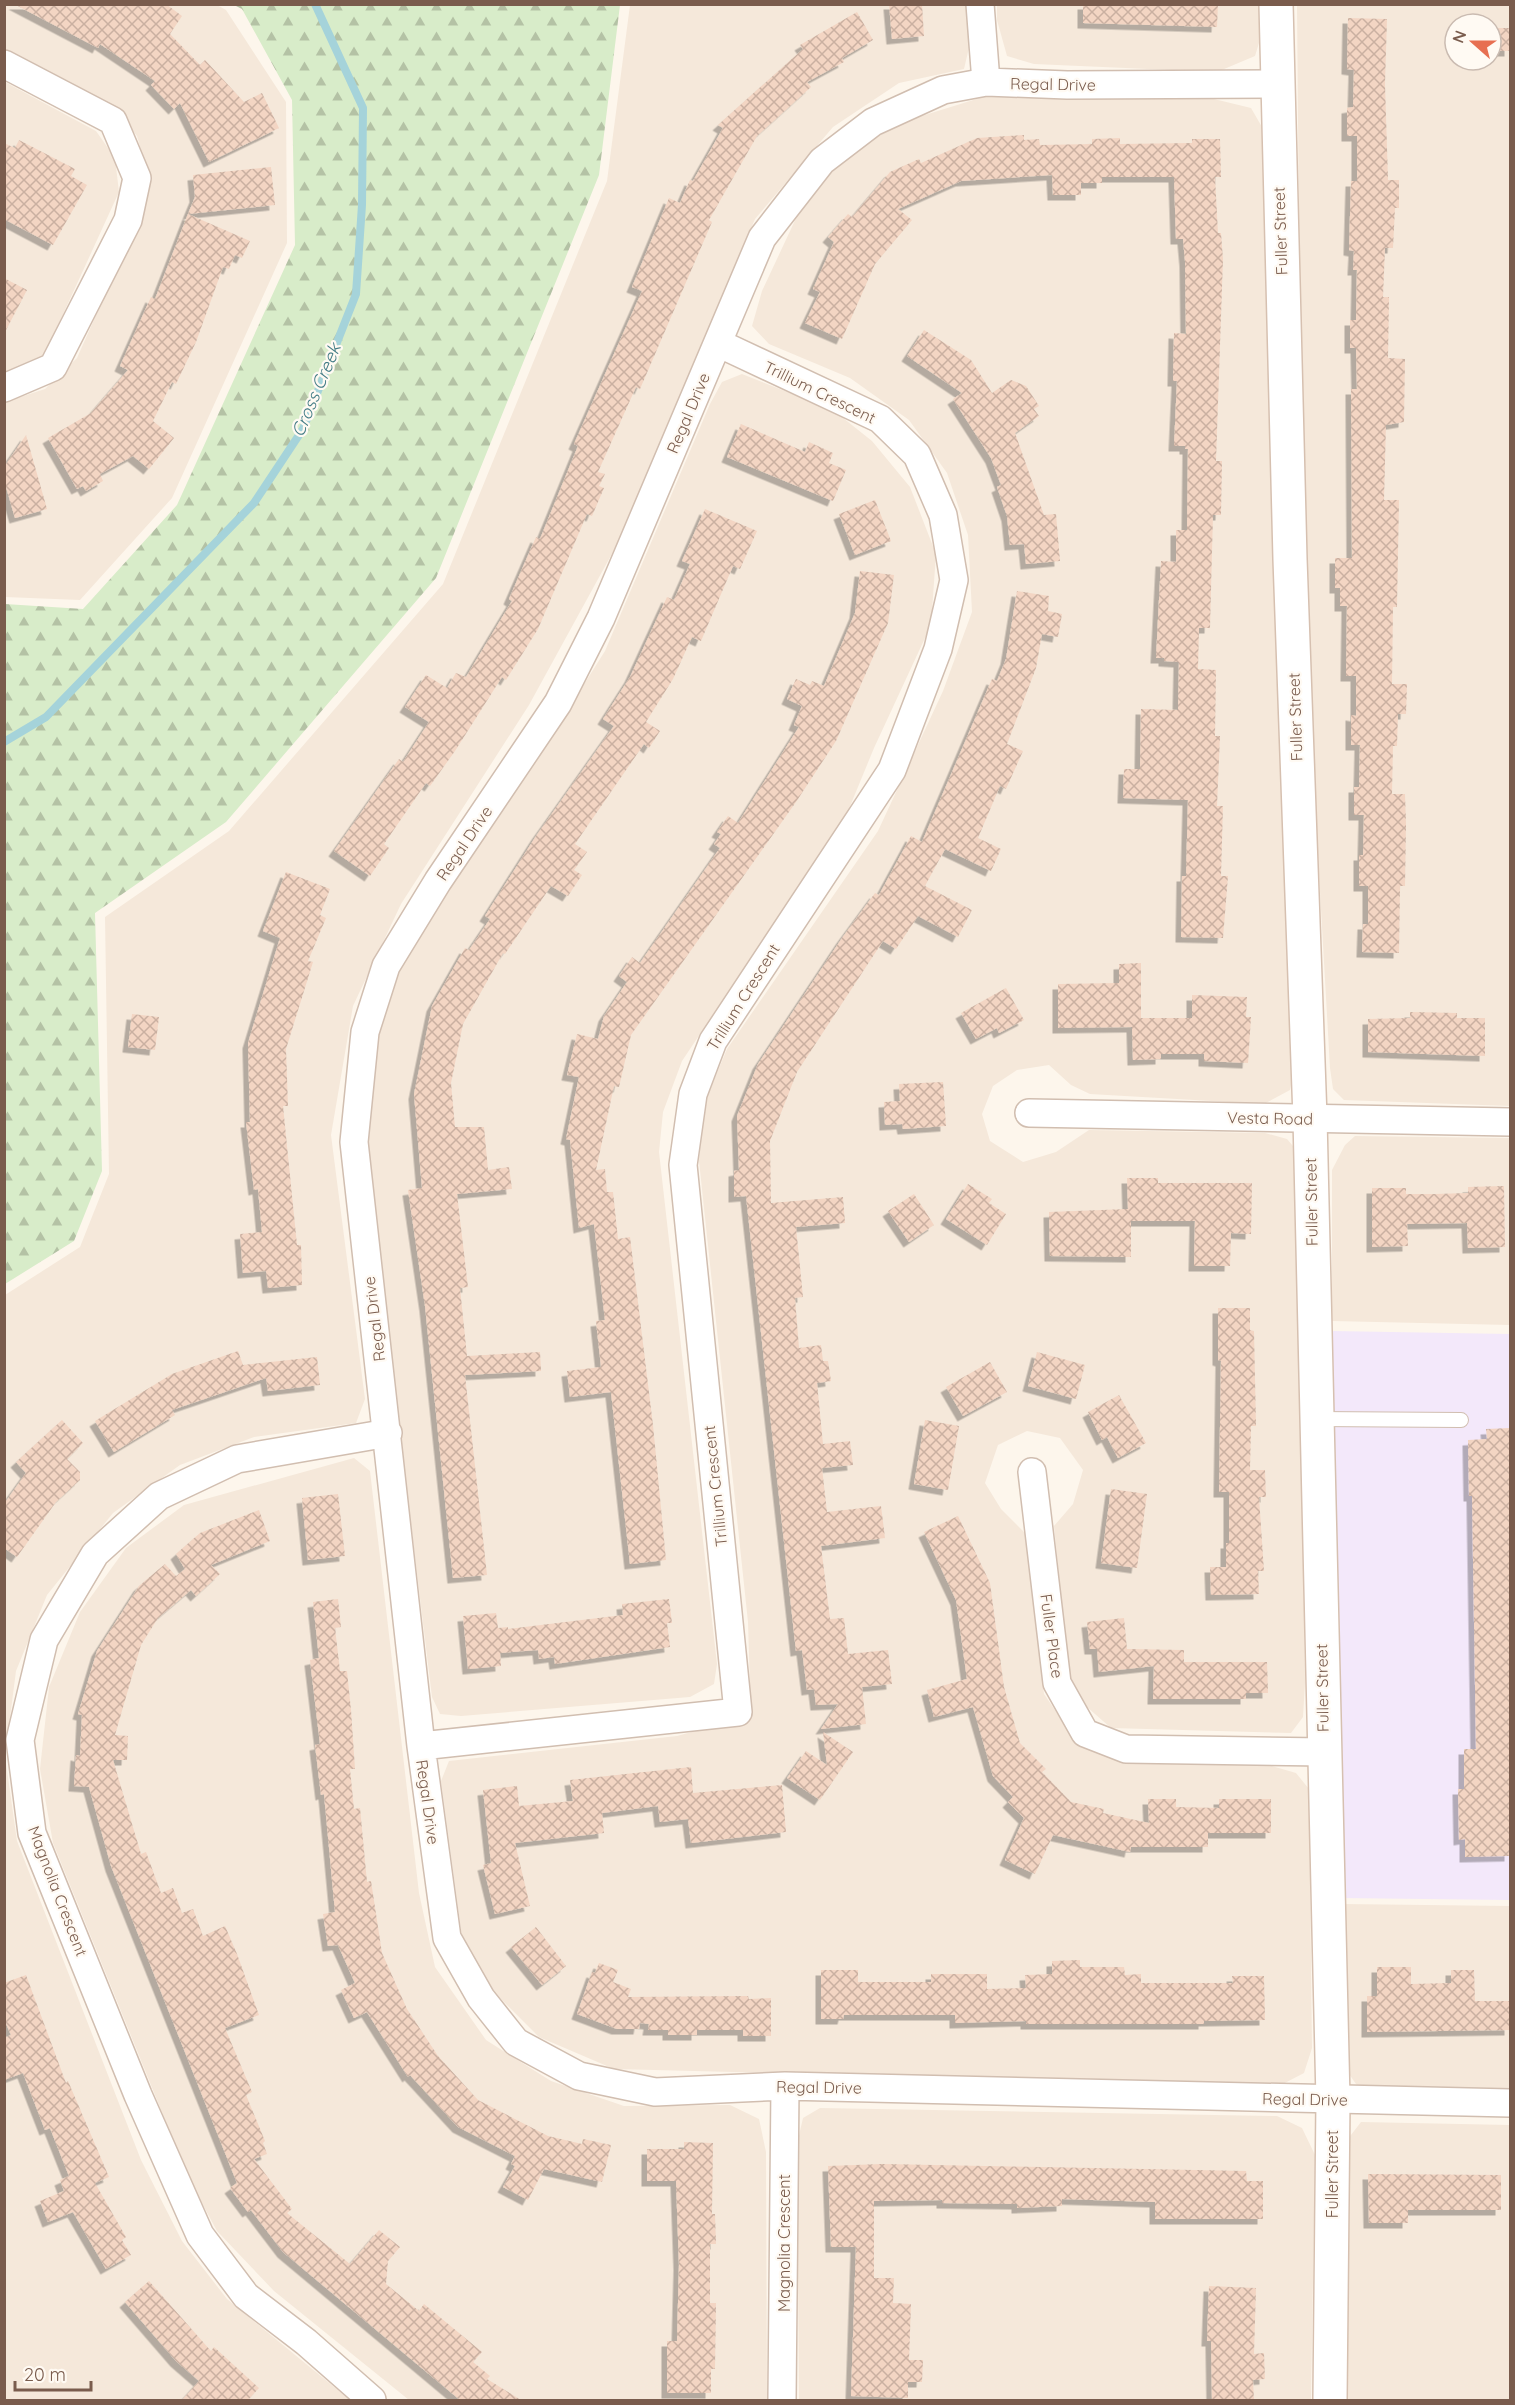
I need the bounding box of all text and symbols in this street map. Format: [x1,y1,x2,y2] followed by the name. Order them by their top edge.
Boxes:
[1443,12,1503,72] north arrow
[1448,28,1470,46] text: N
[1010,73,1096,95] street label: Regal Drive
[1268,186,1292,276] street label: Fuller Street
[286,339,347,440] water label: Cross Creek
[761,356,879,428] street label: Trillium Crescent
[662,370,714,456] street label: Regal Drive
[1283,672,1307,762] street label: Fuller Street
[432,802,496,884] street label: Regal Drive
[702,940,784,1054] street label: Trillium Crescent
[1227,1107,1313,1129] street label: Vesta Road
[1300,1158,1322,1246] street label: Fuller Street
[359,1275,389,1363] street label: Regal Drive
[699,1424,731,1548] street label: Trillium Crescent
[1036,1593,1068,1679] street label: Fuller Place
[1311,1644,1333,1732] street label: Fuller Street
[412,1758,444,1846] street label: Regal Drive
[24,1823,92,1959] street label: Magnolia Crescent
[776,2076,862,2098] street label: Regal Drive
[1262,2088,1348,2110] street label: Regal Drive
[1322,2130,1342,2218] street label: Fuller Street
[774,2174,794,2312] street label: Magnolia Crescent
[15,2354,92,2392] scale bar
[24,2363,66,2386] text: 20 m

